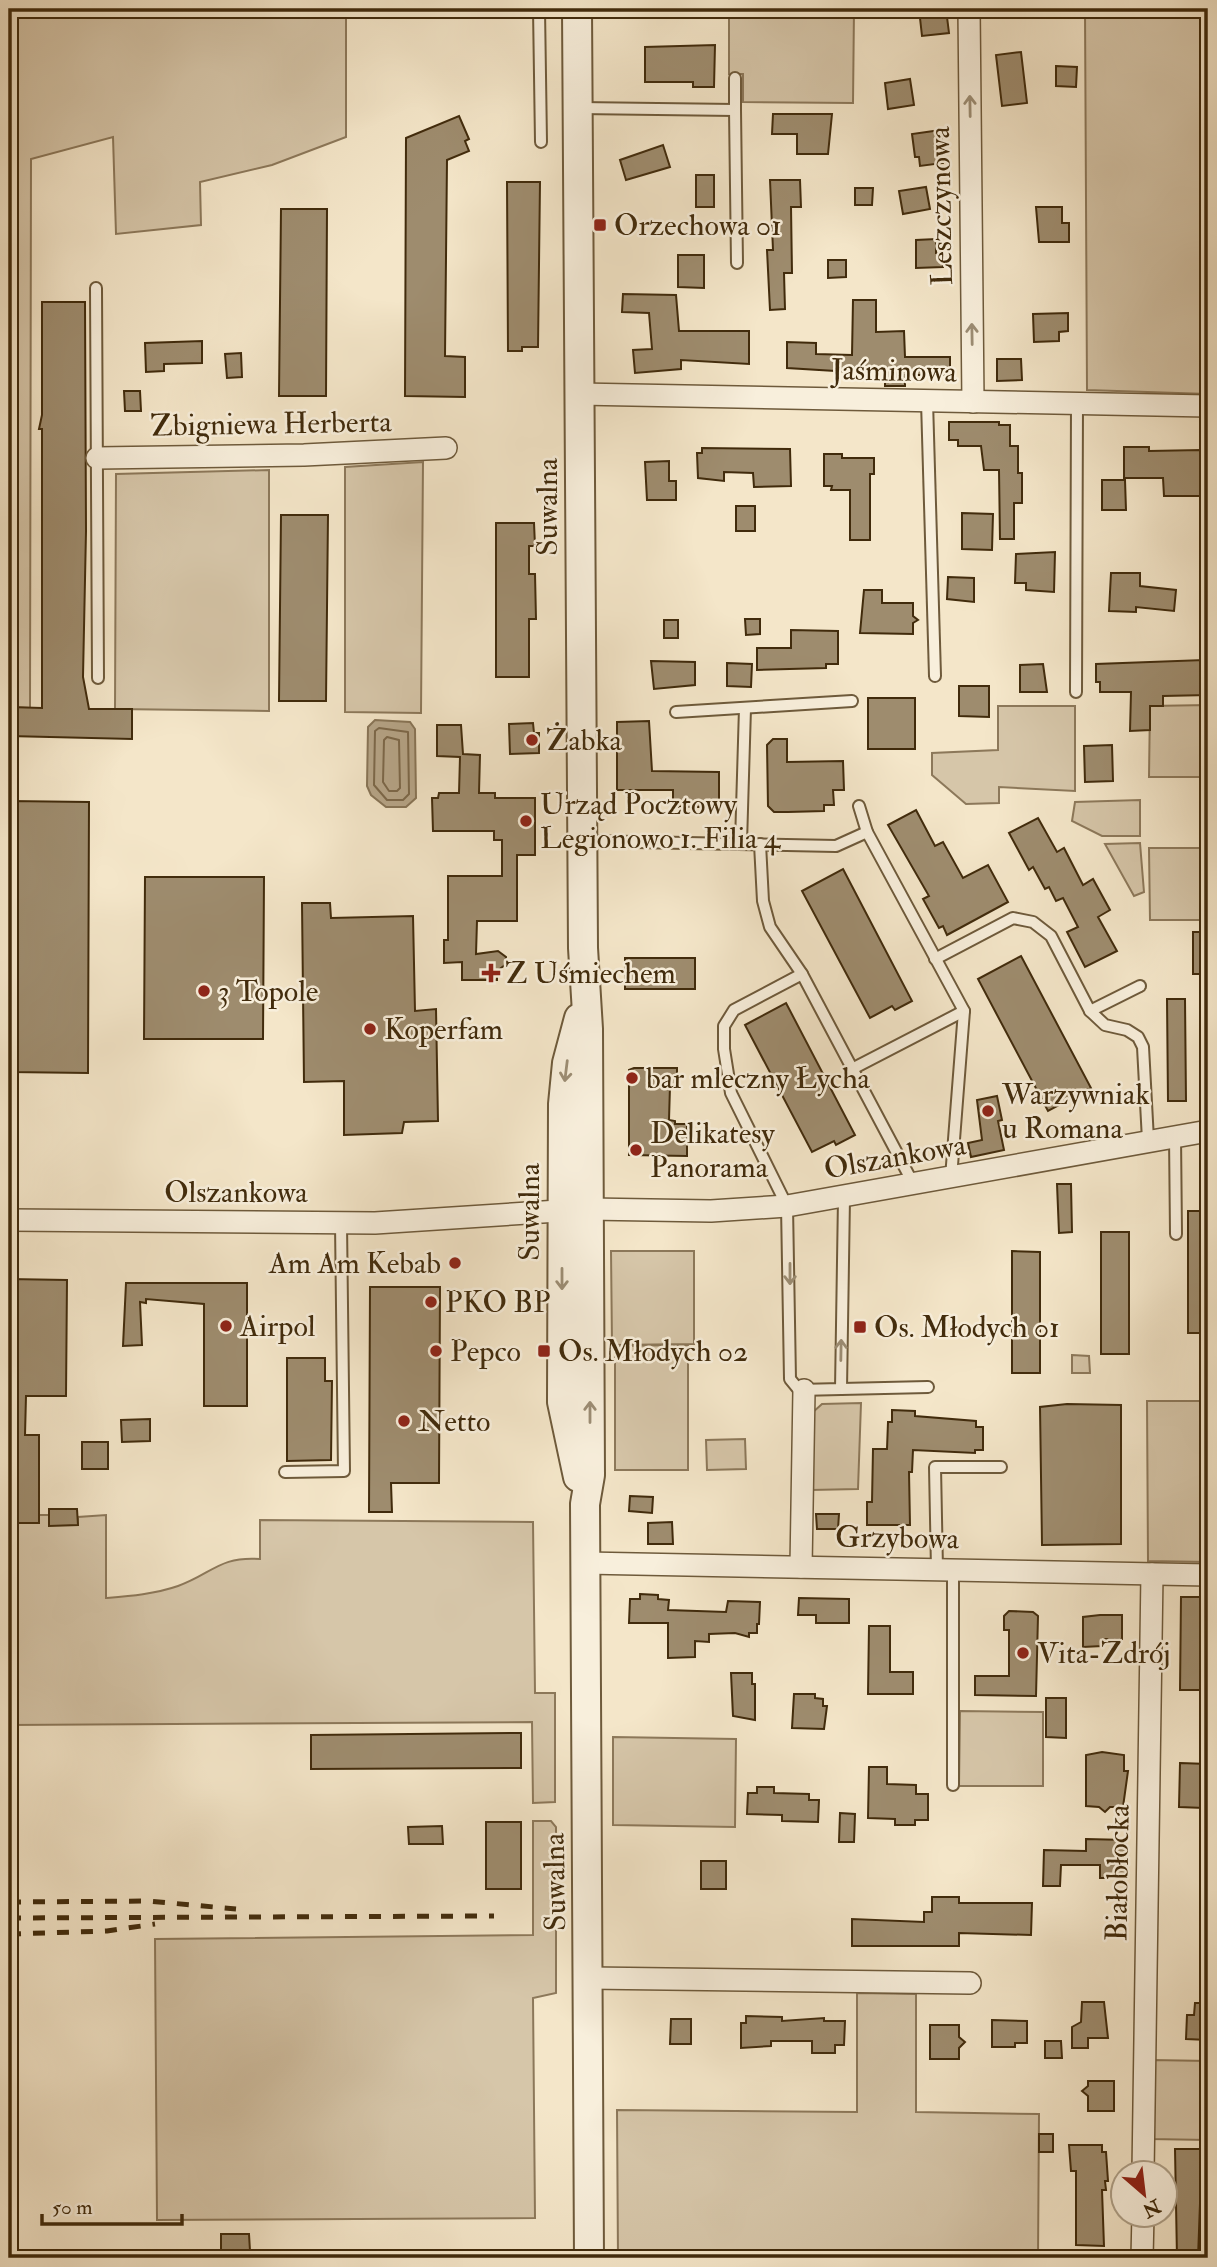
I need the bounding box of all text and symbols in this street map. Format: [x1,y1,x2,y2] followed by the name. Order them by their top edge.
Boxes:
[963,95,976,118] one-way arrow
[921,125,961,286] street label: Leszczynowa
[614,207,782,244] place label: Orzechowa 01
[592,217,608,233] marker: Orzechowa 01
[965,322,979,345] one-way arrow
[830,351,958,391] street label: Jaśminowa
[150,403,393,445] street label: Zbigniewa Herberta
[529,457,566,556] street label: Suwalna
[546,722,623,759] place label: Żabka
[524,732,540,748] marker: Żabka
[540,786,782,857] place label: Urząd Pocztowy Legionowo 1. Filia 4
[518,813,534,829] marker: Urząd Pocztowy Legionowo 1. Filia 4
[505,955,676,992] place label: Z Uśmiechem
[483,965,499,981] marker: Z Uśmiechem
[218,973,318,1010] place label: 3 Topole
[196,983,212,999] marker: 3 Topole
[384,1011,503,1048] place label: Koperfam
[362,1021,378,1037] marker: Koperfam
[560,1059,573,1082] one-way arrow
[646,1060,871,1097] place label: bar mleczny Łycha
[624,1070,640,1086] marker: bar mleczny Łycha
[1001,1076,1150,1147] place label: Warzywniak u Romana
[980,1103,996,1119] marker: Warzywniak u Romana
[650,1115,776,1186] place label: Delikatesy Panorama
[821,1126,969,1188] street label: Olszankowa
[628,1142,644,1158] marker: Delikatesy Panorama
[511,1162,548,1261] street label: Suwalna
[164,1174,308,1211] street label: Olszankowa
[268,1245,441,1282] place label: Am Am Kebab
[447,1255,463,1271] marker: Am Am Kebab
[784,1262,797,1285] one-way arrow
[555,1268,569,1291] one-way arrow
[445,1284,550,1321] place label: PKO BP
[423,1294,439,1310] marker: PKO BP
[239,1308,316,1345] place label: Airpol
[874,1309,1060,1346] place label: Os. Młodych 01
[218,1318,234,1334] marker: Airpol
[852,1319,868,1335] marker: Os. Młodych 01
[450,1333,521,1370] place label: Pepco
[558,1333,748,1370] place label: Os. Młodych 02
[835,1339,848,1362] one-way arrow
[428,1343,444,1359] marker: Pepco
[536,1343,552,1359] marker: Os. Młodych 02
[583,1400,597,1423] one-way arrow
[418,1403,491,1440] place label: Netto
[396,1413,412,1429] marker: Netto
[835,1518,960,1558] street label: Grzybowa
[1037,1635,1170,1672] place label: Vita-Zdrój
[1015,1645,1031,1661] marker: Vita-Zdrój
[1098,1804,1138,1942] street label: Białobłocka
[536,1832,574,1931] street label: Suwalna
[1108,2158,1178,2228] north arrow
[42,2183,182,2227] scale bar
[1137,2193,1166,2223] text: N
[52,2194,93,2221] text: 50 m

